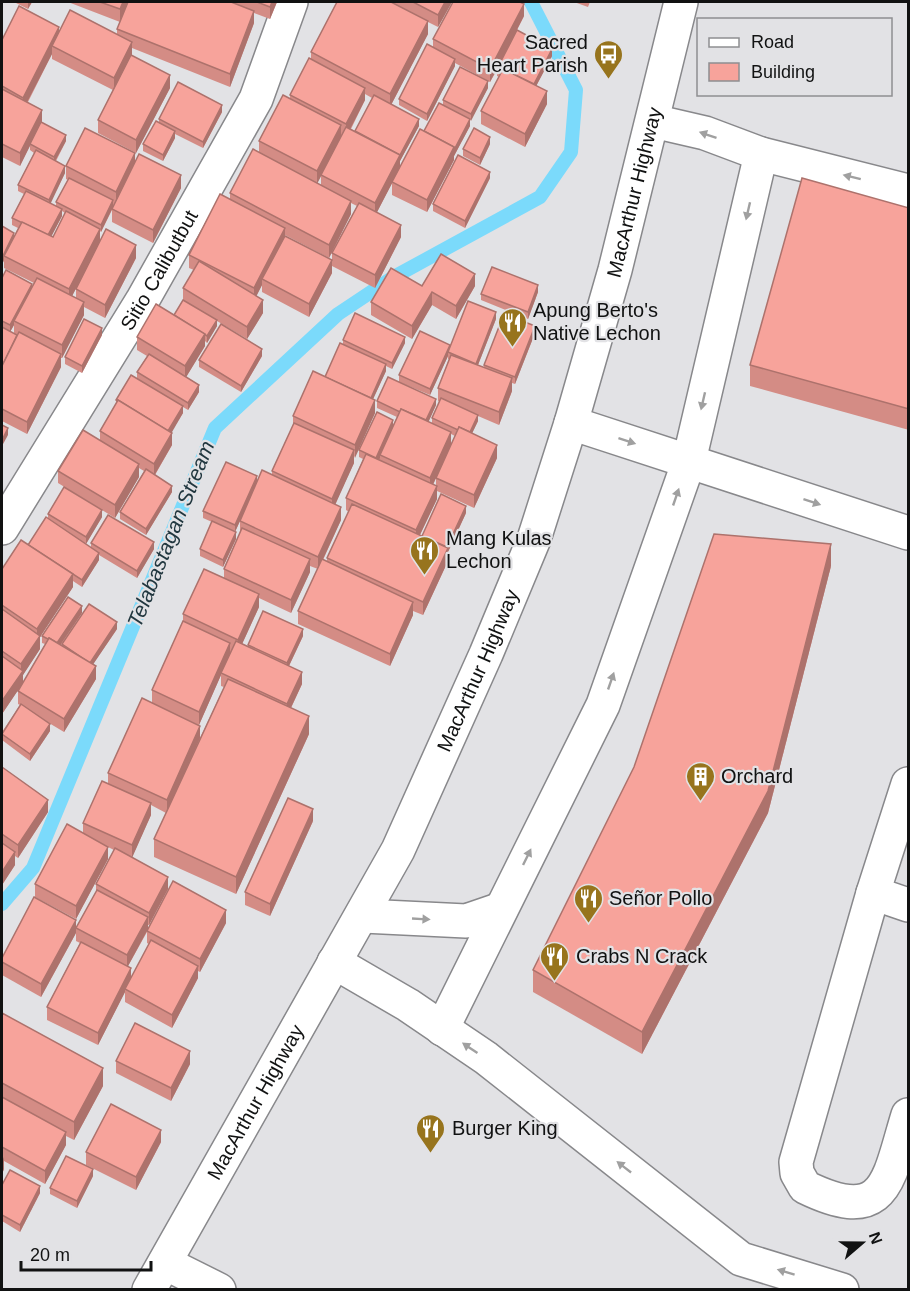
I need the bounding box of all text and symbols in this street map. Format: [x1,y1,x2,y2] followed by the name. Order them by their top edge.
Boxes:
[697,18,892,96] legend
[477,31,588,76] place label: Sacred Heart Parish
[751,32,794,52] text: Road
[593,38,625,80] bus stop icon: Sacred Heart Parish
[751,62,815,82] text: Building
[603,105,666,280] street label: MacArthur Highway
[699,129,717,139] one-way arrow
[843,171,861,181] one-way arrow
[743,202,752,221] one-way arrow
[116,206,202,334] street label: Sitio Calibutbut
[533,299,661,344] place label: Apung Berto's Native Lechon
[496,306,528,348] restaurant icon: Apung Berto's Native Lechon
[698,392,708,410] one-way arrow
[123,437,218,630] water label: Telabastagan Stream
[618,437,636,446] one-way arrow
[672,488,682,506] one-way arrow
[803,497,821,507] one-way arrow
[446,527,552,572] place label: Mang Kulas Lechon
[409,534,441,576] restaurant icon: Mang Kulas Lechon
[433,586,523,755] street label: MacArthur Highway
[607,672,617,690] one-way arrow
[684,760,716,802] building icon: Orchard
[721,765,793,787] place label: Orchard
[523,848,532,865] one-way arrow
[572,882,604,924] restaurant icon: Señor Pollo
[609,887,712,909] place label: Señor Pollo
[412,915,431,924] one-way arrow
[539,940,571,982] restaurant icon: Crabs N Crack
[576,945,708,967] place label: Crabs N Crack
[203,1021,308,1183] street label: MacArthur Highway
[462,1042,479,1053] one-way arrow
[415,1112,447,1154] restaurant icon: Burger King
[452,1117,558,1139] place label: Burger King
[617,1162,632,1174] one-way arrow
[832,1213,892,1273] north arrow
[866,1230,886,1246] text: N
[21,1234,152,1272] scale bar
[30,1245,70,1265] text: 20 m
[777,1267,795,1276] one-way arrow

